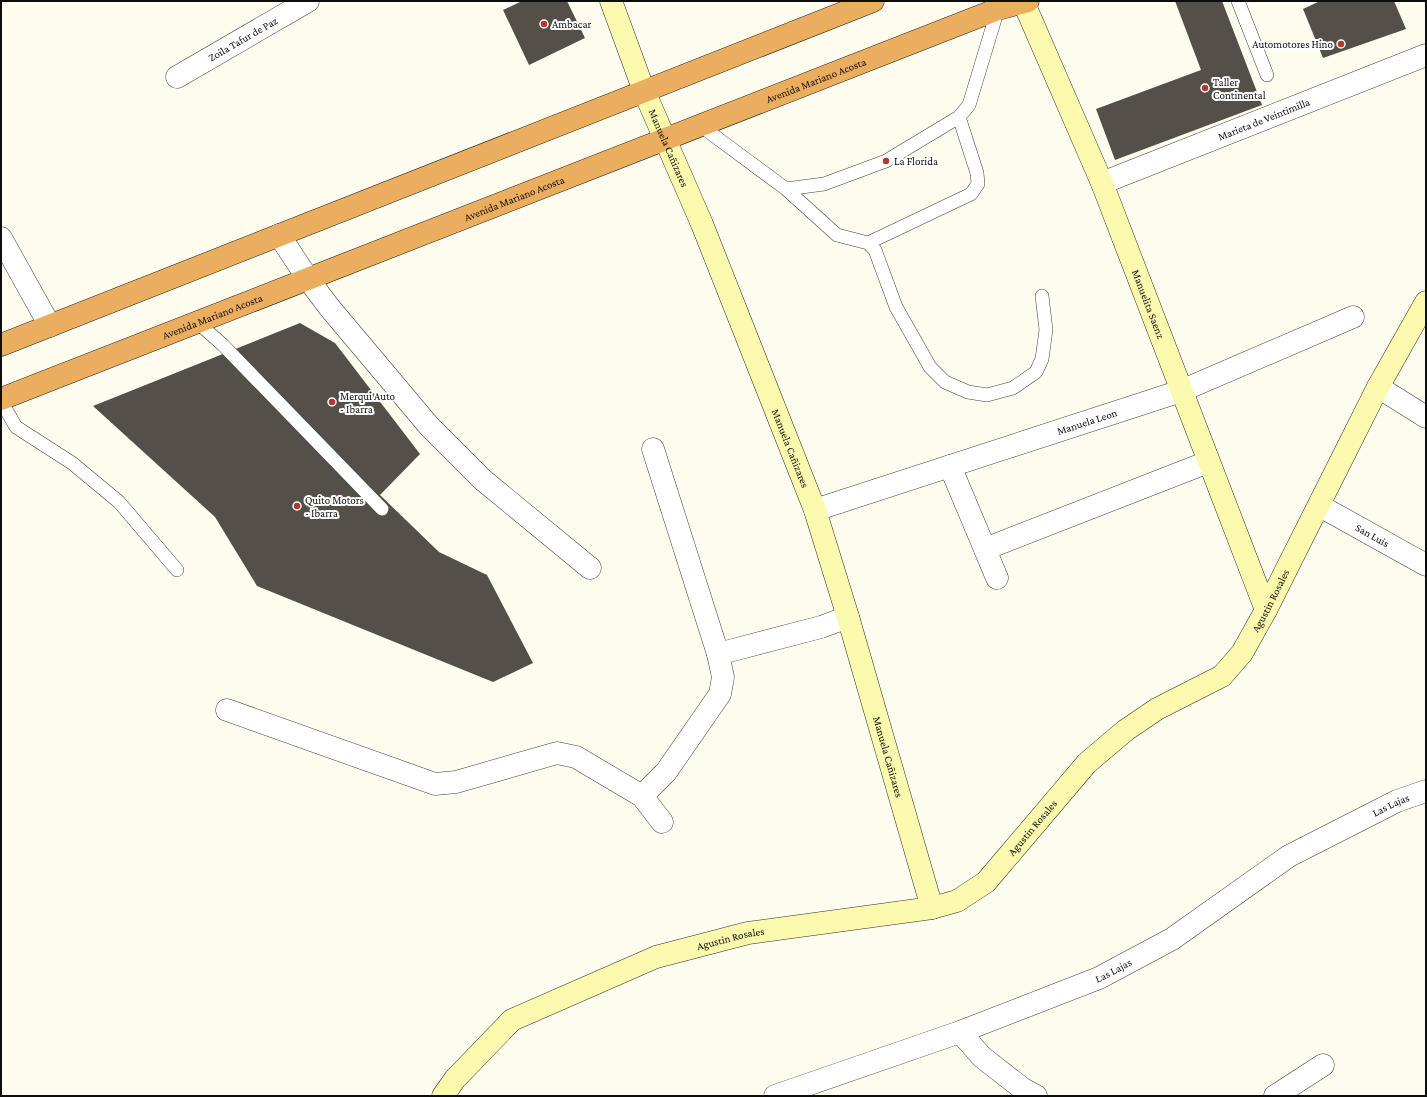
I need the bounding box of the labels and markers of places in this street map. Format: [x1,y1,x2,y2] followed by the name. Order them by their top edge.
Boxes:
[552,18,591,30] place label: Ambacar
[539,19,549,29] marker: Ambacar
[1252,38,1334,50] place label: Automotores Hino
[1336,39,1346,49] marker: Automotores Hino
[1213,76,1266,101] place label: Taller Continental
[1200,83,1210,93] marker: Taller Continental
[894,155,938,167] place label: La Florida
[881,156,891,166] marker: La Florida
[340,390,396,415] place label: Merqui Auto - Ibarra
[327,397,337,407] marker: Merqui Auto - Ibarra
[305,494,364,519] place label: Quito Motors - Ibarra
[292,501,302,511] marker: Quito Motors - Ibarra

